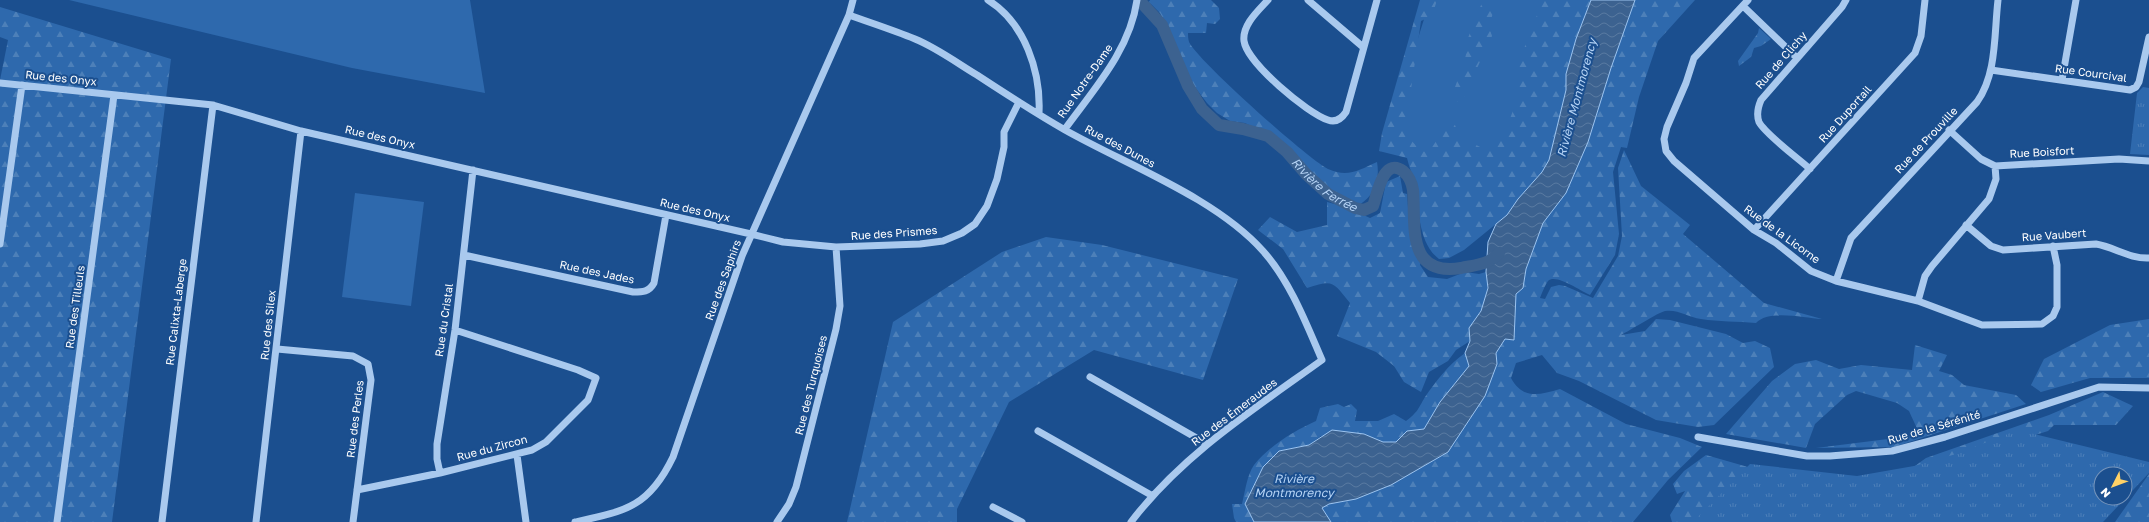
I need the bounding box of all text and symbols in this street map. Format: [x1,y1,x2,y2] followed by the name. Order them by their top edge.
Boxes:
[1752,28,1809,91] street label: Rue de Clichy
[1553,35,1600,159] water label: Rivière Montmorency
[1054,41,1115,120] street label: Rue Notre-Dame
[2054,61,2128,84] street label: Rue Courcival
[25,67,97,88] street label: Rue des Onyx
[1816,82,1874,145] street label: Rue Duportail
[1892,104,1960,176] street label: Rue de Prouville
[1083,121,1158,170] street label: Rue des Dunes
[344,122,417,151] street label: Rue des Onyx
[2009,143,2075,160] street label: Rue Boisfort
[1288,155,1361,215] water label: Rivière Ferrée
[659,195,732,224] street label: Rue des Onyx
[1742,202,1823,266] street label: Rue de la Licorne
[850,223,938,242] street label: Rue des Prismes
[2021,226,2087,243] street label: Rue Vaubert
[702,238,743,322] street label: Rue des Saphirs
[559,257,636,286] street label: Rue des Jades
[163,258,188,366] street label: Rue Calixta-Laberge
[62,264,87,349] street label: Rue des Tilleuls
[432,282,455,357] street label: Rue du Cristal
[257,289,278,361] street label: Rue des Silex
[792,333,829,436] street label: Rue des Turquoises
[1188,375,1279,448] street label: Rue des Émeraudes
[343,379,366,459] street label: Rue des Perles
[1886,407,1982,446] street label: Rue de la Sérénité
[455,432,528,463] street label: Rue du Zircon
[2093,466,2133,506] north arrow
[1254,471,1336,500] water label: Rivière Montmorency
[2098,486,2113,500] text: N

